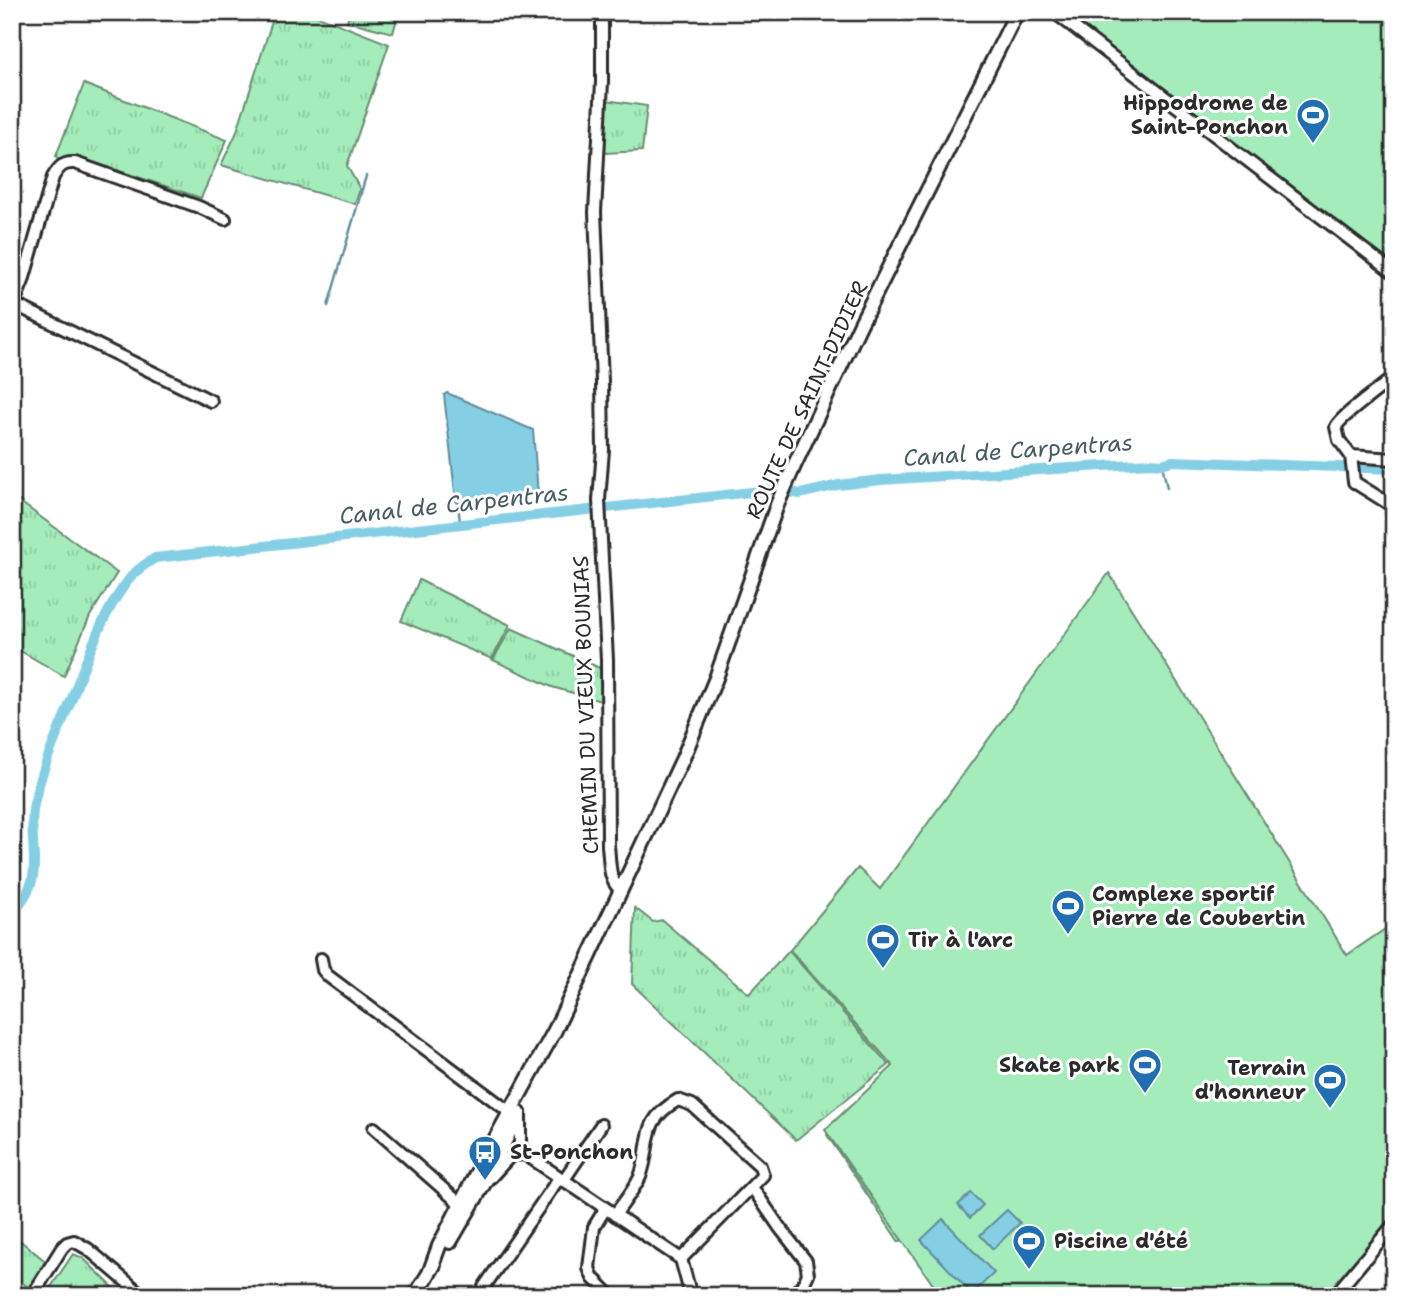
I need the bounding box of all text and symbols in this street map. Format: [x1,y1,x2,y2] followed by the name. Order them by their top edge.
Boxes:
[1123,89,1288,141] place label: Hippodrome de Saint-Ponchon
[1294,96,1332,145] sports icon: Hippodrome de Saint-Ponchon
[739,276,875,524] street label: ROUTE DE SAINT-DIDIER
[902,427,1134,473] water label: Canal de Carpentras
[338,477,570,531] water label: Canal de Carpentras
[567,555,605,855] street label: CHEMIN DU VIEUX BOUNIAS
[1092,880,1305,932] place label: Complexe sportif Pierre de Coubertin
[1049,887,1087,936] sports icon: Complexe sportif Pierre de Coubertin
[864,921,902,970] sports icon: Tir à l'arc
[908,926,1013,954] place label: Tir à l'arc
[1126,1046,1164,1095] sports icon: Skate park
[999,1051,1120,1079] place label: Skate park
[1195,1054,1306,1106] place label: Terrain d'honneur
[1311,1061,1349,1110] sports icon: Terrain d'honneur
[466,1133,504,1182] bus stop icon: St-Ponchon
[510,1138,633,1166] place label: St-Ponchon
[1010,1222,1048,1271] sports icon: Piscine d'été
[1054,1227,1188,1255] place label: Piscine d'été

